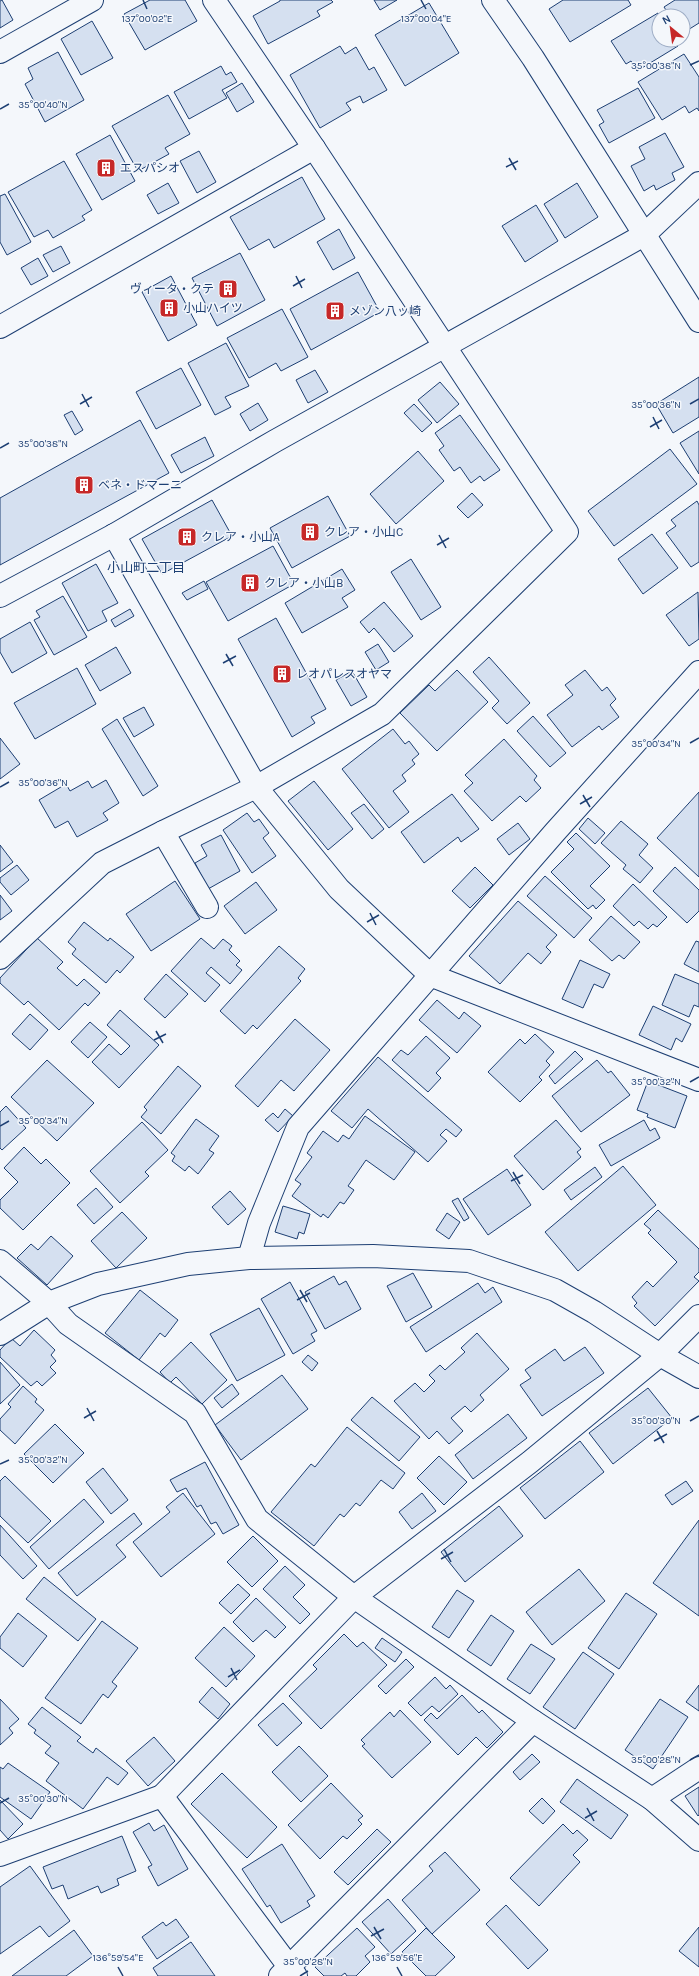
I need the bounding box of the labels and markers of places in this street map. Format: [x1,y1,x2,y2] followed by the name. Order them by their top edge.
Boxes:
[95,157,117,179] building icon: エスパシオ
[120,161,180,175] place label: エスパシオ
[217,278,239,300] building icon: ヴィータ・クテ
[130,282,214,296] place label: ヴィータ・クテ
[158,297,180,319] building icon: 小山ハイツ
[324,300,346,322] building icon: メゾン八ッ崎
[183,301,243,315] place label: 小山ハイツ
[349,304,421,318] place label: メゾン八ッ崎
[73,474,95,496] building icon: ベネ・ドマーニ
[98,478,182,492] place label: ベネ・ドマーニ
[299,521,321,543] building icon: クレア・小山C
[324,525,403,539] place label: クレア・小山C
[176,526,198,548] building icon: クレア・小山A
[201,530,280,544] place label: クレア・小山A
[239,572,261,594] building icon: クレア・小山B
[264,576,343,590] place label: クレア・小山B
[271,663,293,685] building icon: レオパレスオヤマ
[296,667,392,681] place label: レオパレスオヤマ

